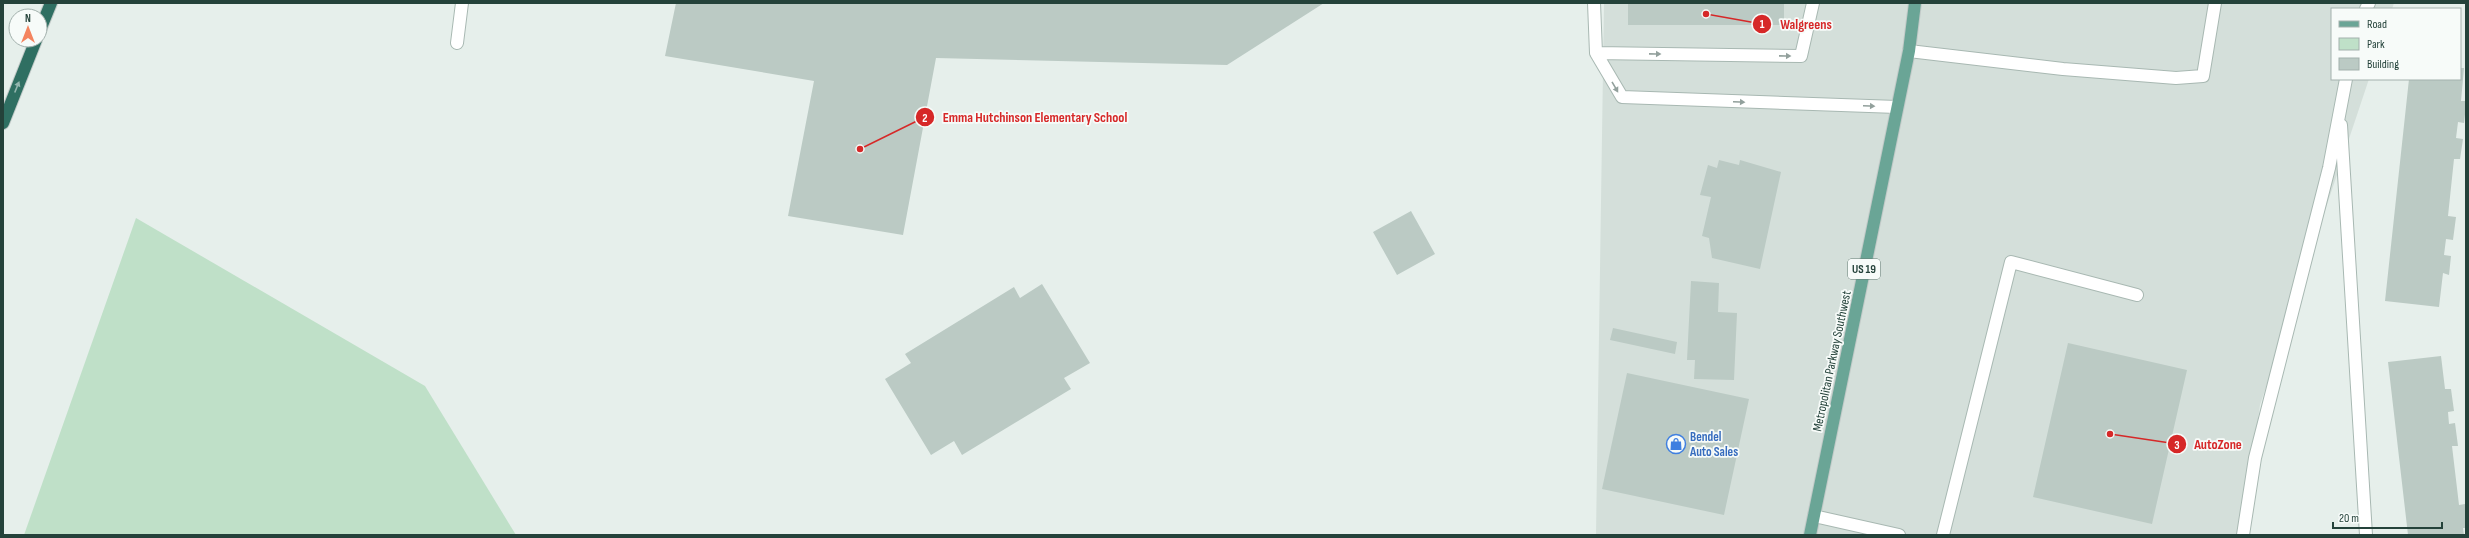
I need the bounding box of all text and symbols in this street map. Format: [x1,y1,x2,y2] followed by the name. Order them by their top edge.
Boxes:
[8,8,48,48] north arrow
[2331,8,2461,80] legend
[1752,11,1840,37] callout: Walgreens
[25,12,31,25] text: N
[1780,16,1832,33] text: Walgreens
[1760,17,1765,32] text: 1
[2367,17,2387,32] text: Road
[2367,37,2385,52] text: Park
[1649,51,1662,57] one-way arrow
[1779,52,1791,59] one-way arrow
[2367,57,2399,72] text: Building
[15,80,21,92] one-way arrow
[1612,81,1619,92] one-way arrow
[1733,98,1745,105] one-way arrow
[1863,103,1876,109] one-way arrow
[915,104,1136,130] callout: Emma Hutchinson Elementary School
[943,109,1127,126] text: Emma Hutchinson Elementary School
[922,111,928,126] text: 2
[1848,259,1880,279] road number: US 19
[1809,289,1855,433] street label: Metropolitan Parkway Southwest
[1689,429,1738,460] place label: Bendel Auto Sales
[2167,431,2250,457] callout: AutoZone
[1665,433,1687,455] shop icon: Bendel Auto Sales
[2193,436,2242,453] text: AutoZone
[2174,438,2180,453] text: 3
[2333,504,2442,530] scale bar
[2339,511,2359,526] text: 20 m

